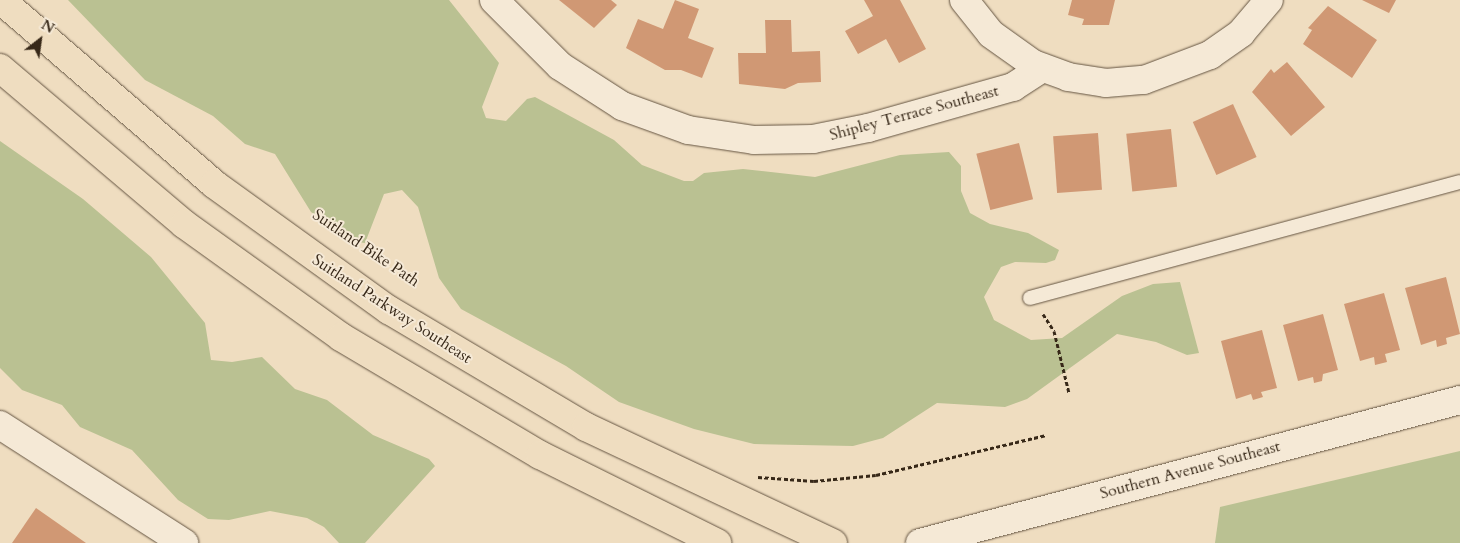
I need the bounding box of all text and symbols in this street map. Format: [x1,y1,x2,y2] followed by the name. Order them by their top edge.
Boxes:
[15,15,65,65] north arrow
[38,15,58,38] text: N
[827,81,1001,145] street label: Shipley Terrace Southeast
[309,205,423,291] street label: Suitland Bike Path
[309,250,475,368] street label: Suitland Parkway Southeast
[1098,437,1282,503] street label: Southern Avenue Southeast

